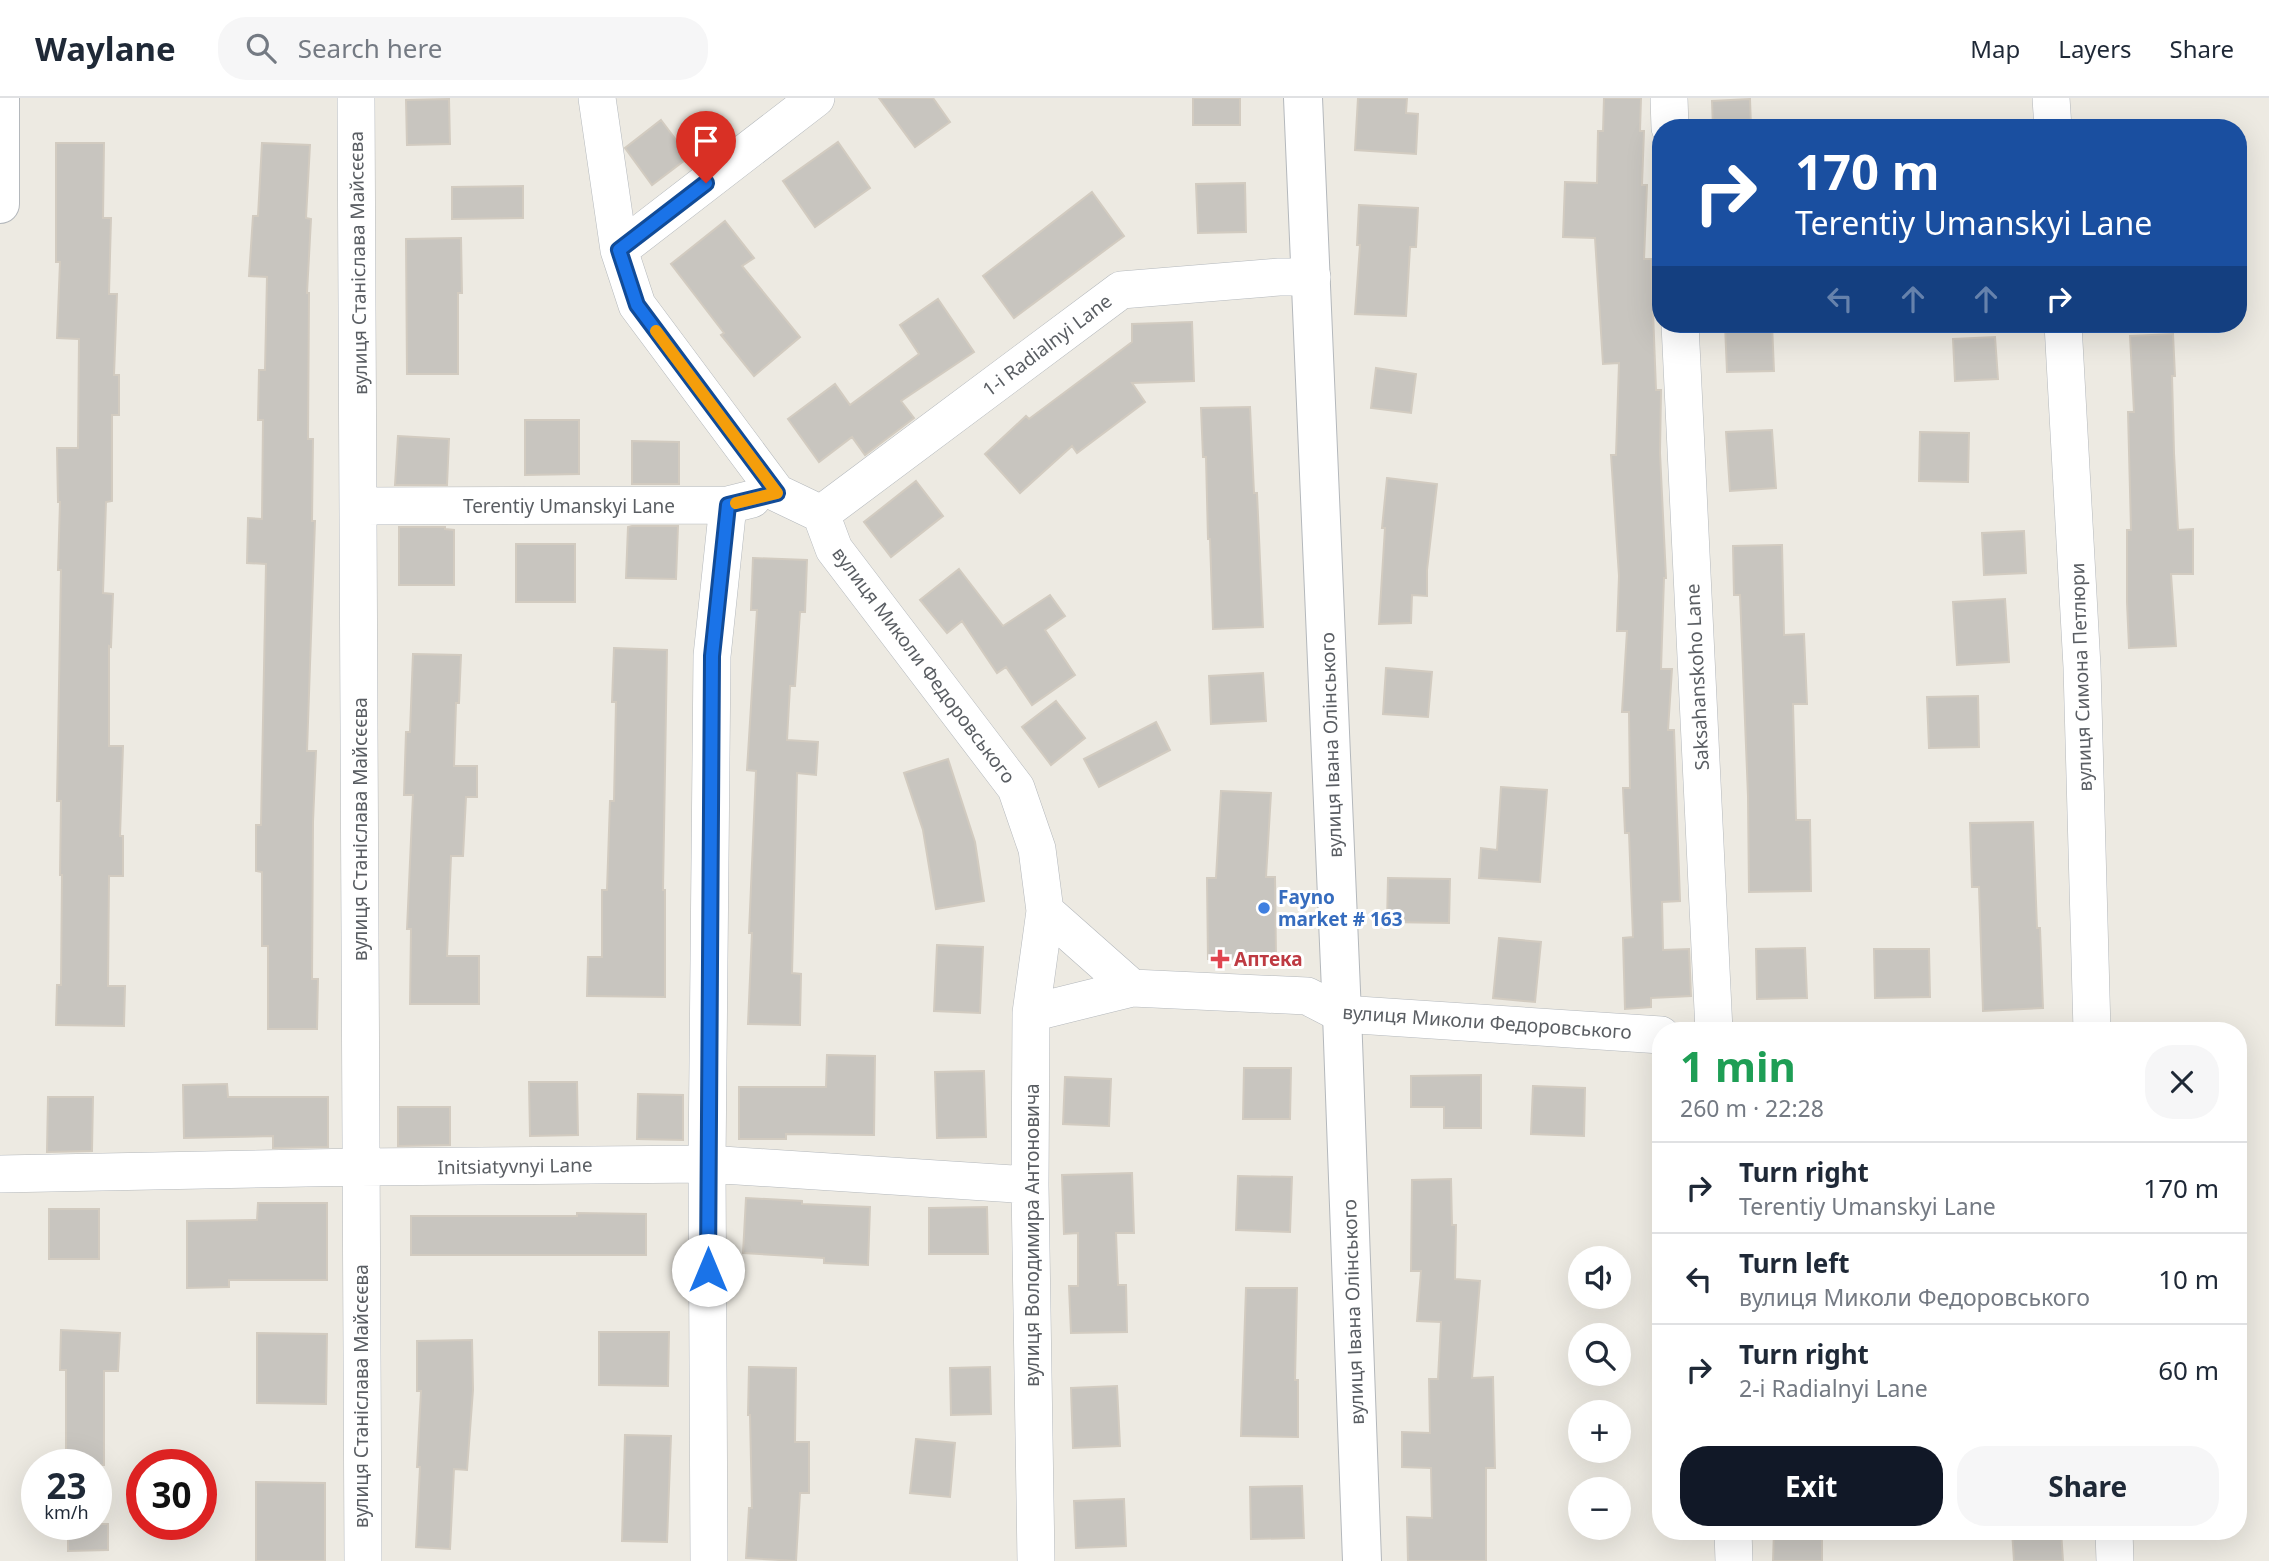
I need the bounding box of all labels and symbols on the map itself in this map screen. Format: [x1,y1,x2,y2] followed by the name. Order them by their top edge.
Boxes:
[676,111,736,183] pin
[343,131,373,395] street label: вулиця Станіслава Майсєєва
[977,288,1117,402] street label: 1-i Radialnyi Lane
[463,493,675,519] street label: Terentiy Umanskyi Lane
[826,541,1022,789] street label: вулиця Миколи Федоровського
[2064,562,2098,792] street label: вулиця Симона Петлюри
[1679,583,1715,771] street label: Saksahanskoho Lane
[1314,632,1348,858] street label: вулиця Івана Олінського
[347,697,373,961] street label: вулиця Станіслава Майсєєва
[1278,884,1403,932] place label: Fayno market # 163
[1256,900,1272,916] marker: Fayno market # 163
[1234,946,1303,972] place label: Аптека
[1212,951,1228,967] marker: Аптека
[1341,999,1633,1045] street label: вулиця Миколи Федоровського
[1019,1083,1045,1387] street label: вулиця Володимира Антоновича
[437,1152,593,1180] street label: Initsiatyvnyi Lane
[1336,1199,1370,1425] street label: вулиця Івана Олінського
[671,1233,745,1307] position arrow
[348,1264,374,1528] street label: вулиця Станіслава Майсєєва
[126,1449,217,1540] speed limit sign: 30

